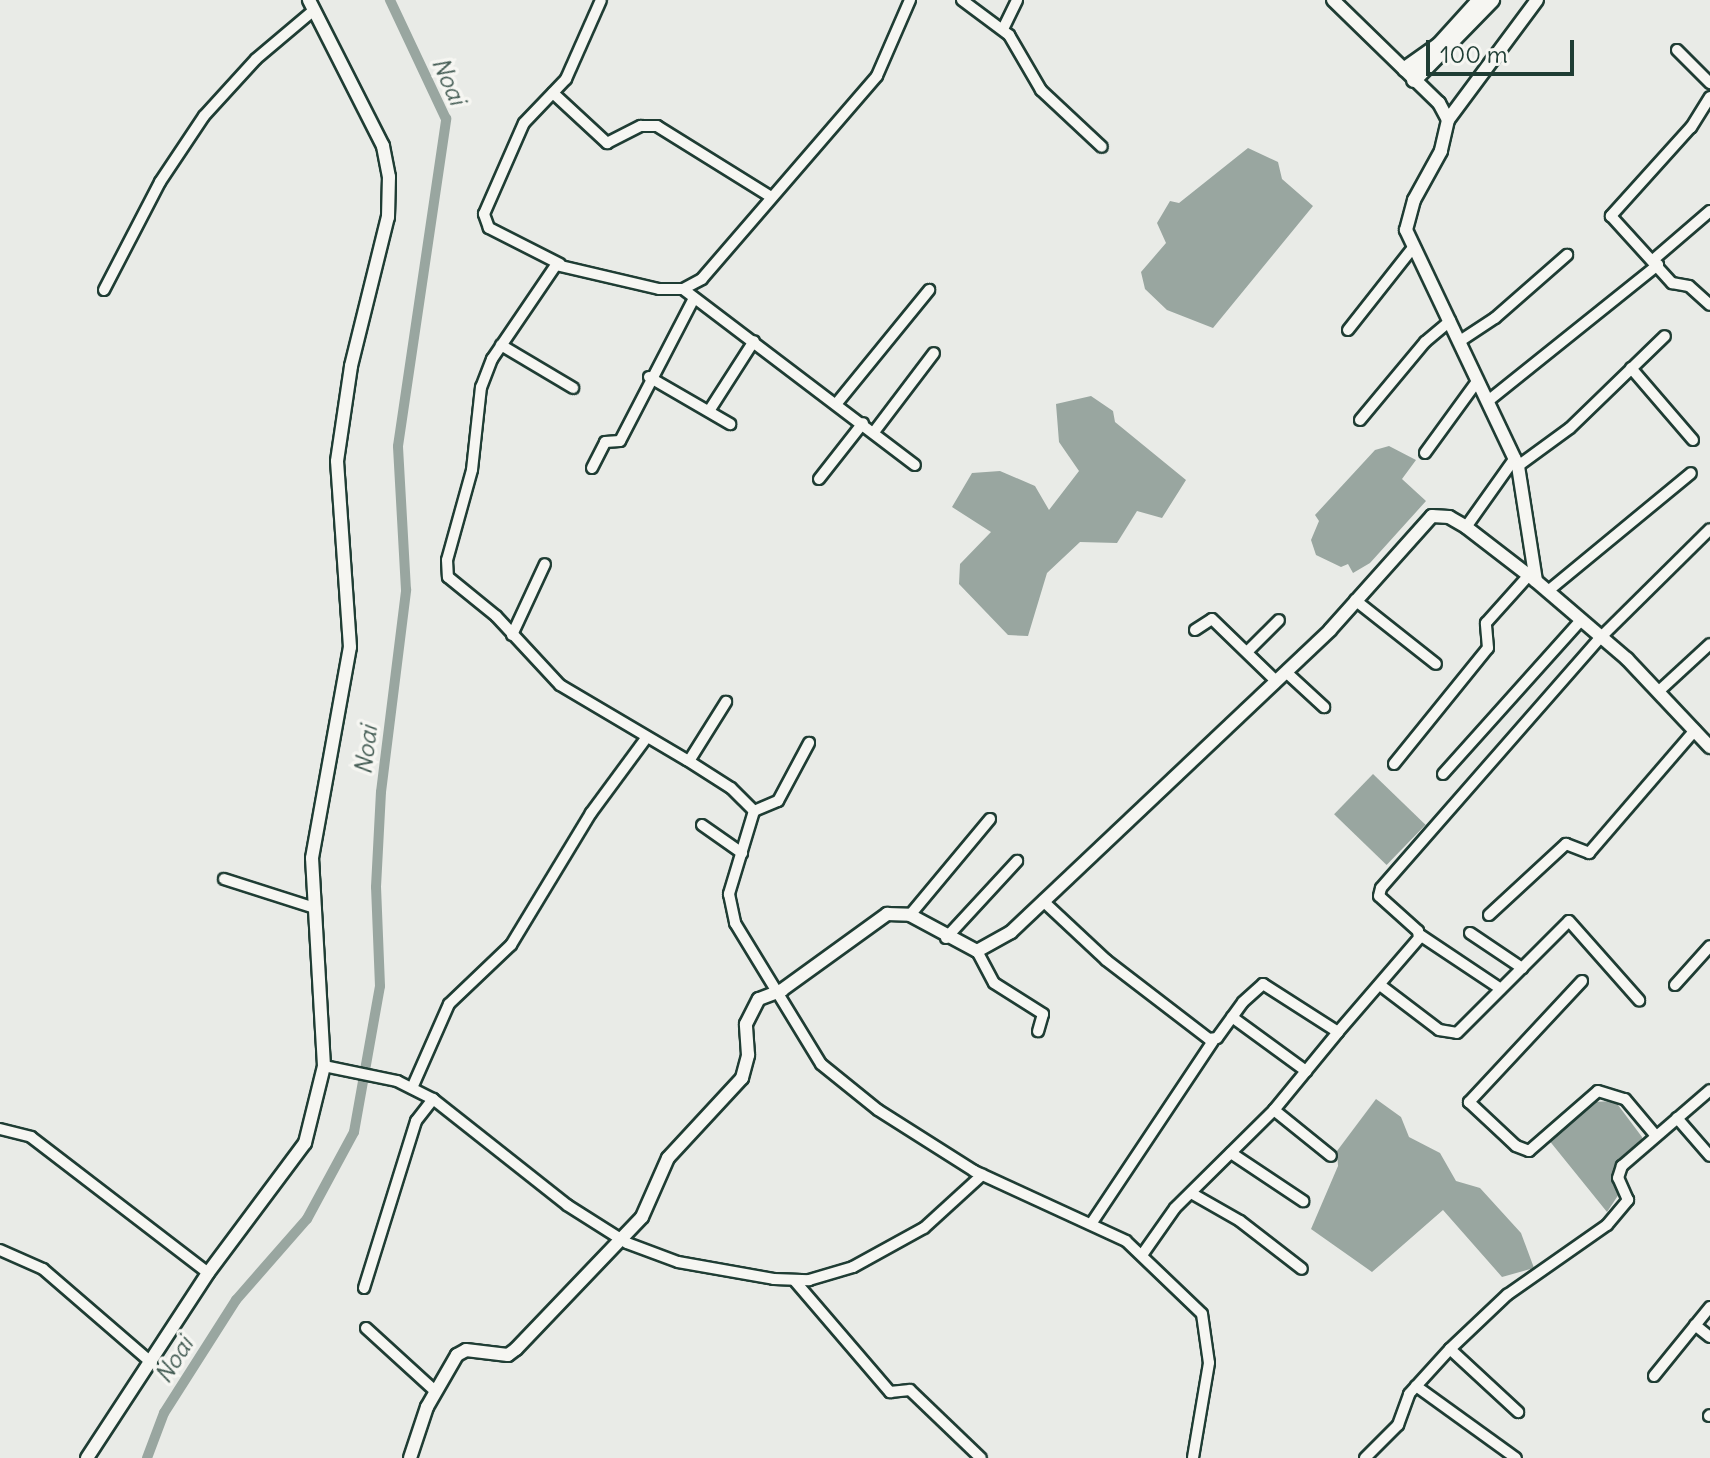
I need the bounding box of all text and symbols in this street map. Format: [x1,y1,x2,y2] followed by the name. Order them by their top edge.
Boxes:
[1430,24,1578,74] scale bar
[1440,39,1508,69] text: 100 m
[426,53,472,109] water label: Noai
[349,724,383,776] water label: Noai
[149,1332,199,1388] water label: Noai

